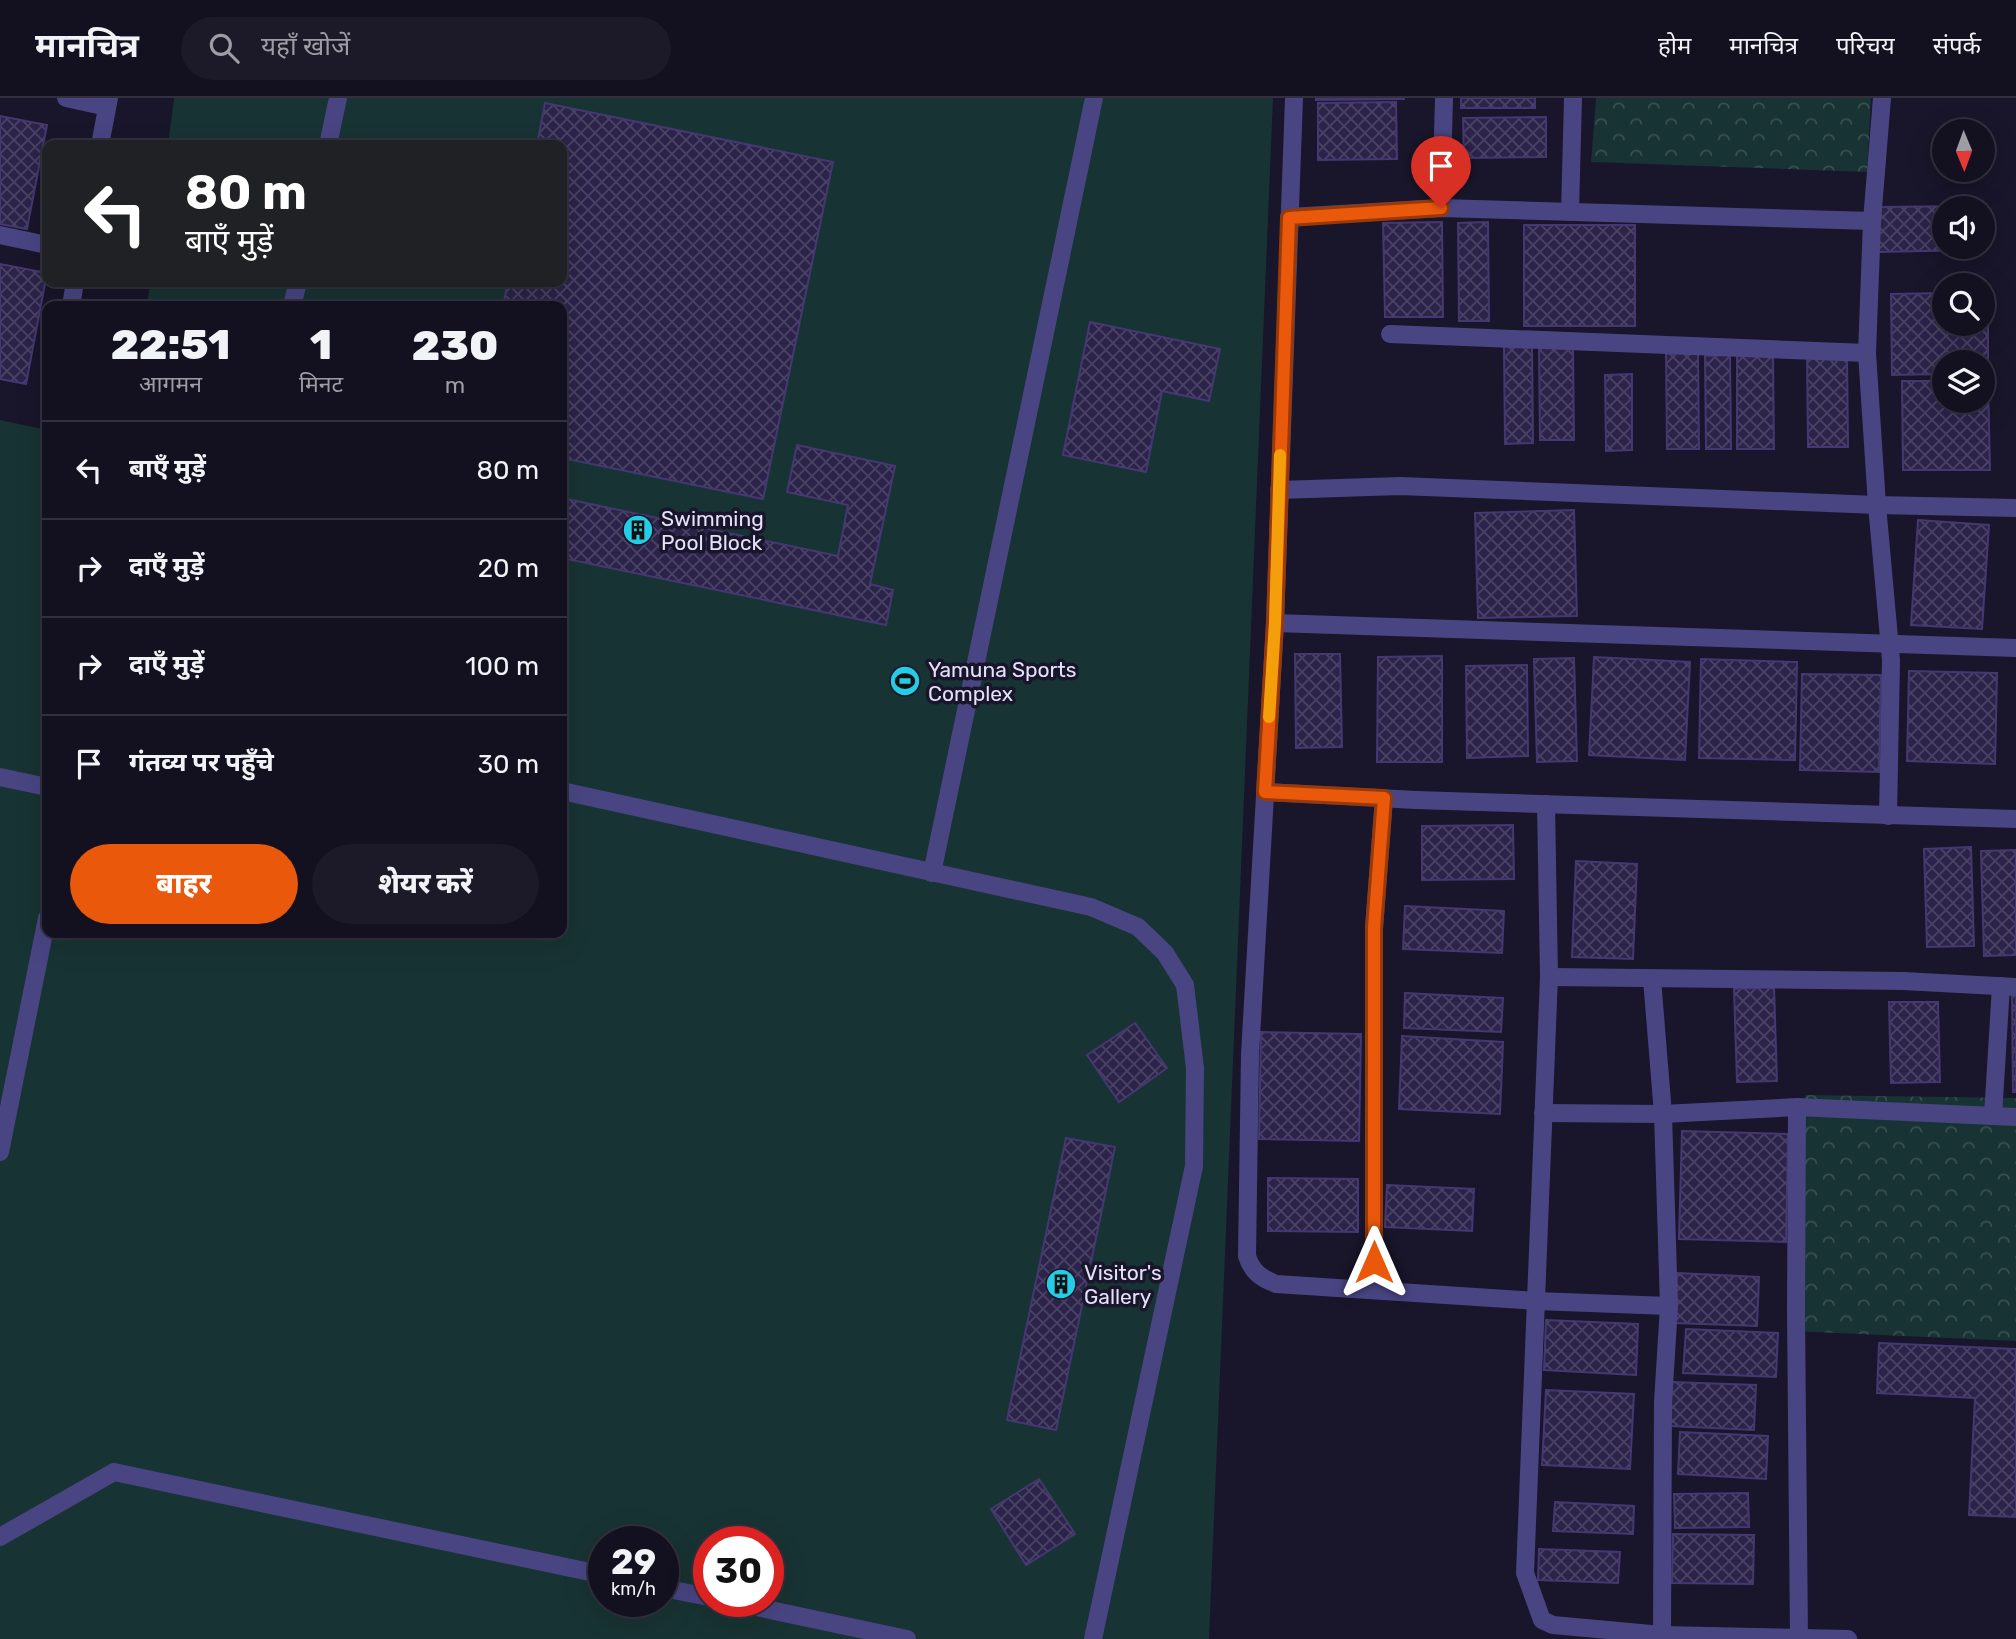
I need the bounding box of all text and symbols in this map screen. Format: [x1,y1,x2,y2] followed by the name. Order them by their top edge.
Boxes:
[181,17,671,80] search box
[35,26,139,65] text: मानचित्र
[205,29,243,67] icon: search
[261,31,350,62] text: यहाँ खोजें
[1658,32,1691,60] text: होम
[1729,32,1798,60] text: मानचित्र
[1836,32,1895,60] text: परिचय
[1933,32,1981,60] text: संपर्क
[1932,119,1995,182] north arrow
[1932,119,1995,413] map controls
[1411,136,1471,208] pin
[1422,147,1460,185] icon: arrive
[185,163,307,221] text: 80 m
[70,168,161,259] icon: left
[1932,196,1995,259] button: sound
[185,222,273,260] text: बाएँ मुड़ें
[1932,273,1995,336] button: search
[111,320,230,370] text: 22:51
[310,320,332,370] text: 1
[412,321,498,371] text: 230
[1932,350,1995,413] button: layers
[139,370,202,398] text: आगमन
[299,370,343,398] text: मिनट
[445,371,465,399] text: m
[70,451,108,489] icon: left
[129,453,206,484] text: बाएँ मुड़ें
[476,455,539,486] text: 80 m
[661,506,764,555] place label: Swimming Pool Block
[621,513,655,547] building icon: Swimming Pool Block
[70,549,108,587] icon: right
[129,551,204,582] text: दाएँ मुड़ें
[478,553,539,584] text: 20 m
[70,647,108,685] icon: right
[129,649,204,680] text: दाएँ मुड़ें
[465,651,539,682] text: 100 m
[928,657,1076,706] place label: Yamuna Sports Complex
[888,664,922,698] sports icon: Yamuna Sports Complex
[70,745,108,783] icon: arrive
[129,747,274,778] text: गंतव्य पर पहुँचे
[477,749,539,780] text: 30 m
[70,844,298,924] button: बाहर
[312,844,539,924] button: शेयर करें
[1337,1225,1411,1299] position arrow
[1084,1260,1162,1309] place label: Visitor's Gallery
[1044,1267,1078,1301] building icon: Visitor's Gallery
[693,1526,784,1617] speed limit sign: 30
[611,1541,656,1583] text: 29
[611,1578,656,1600] text: km/h

